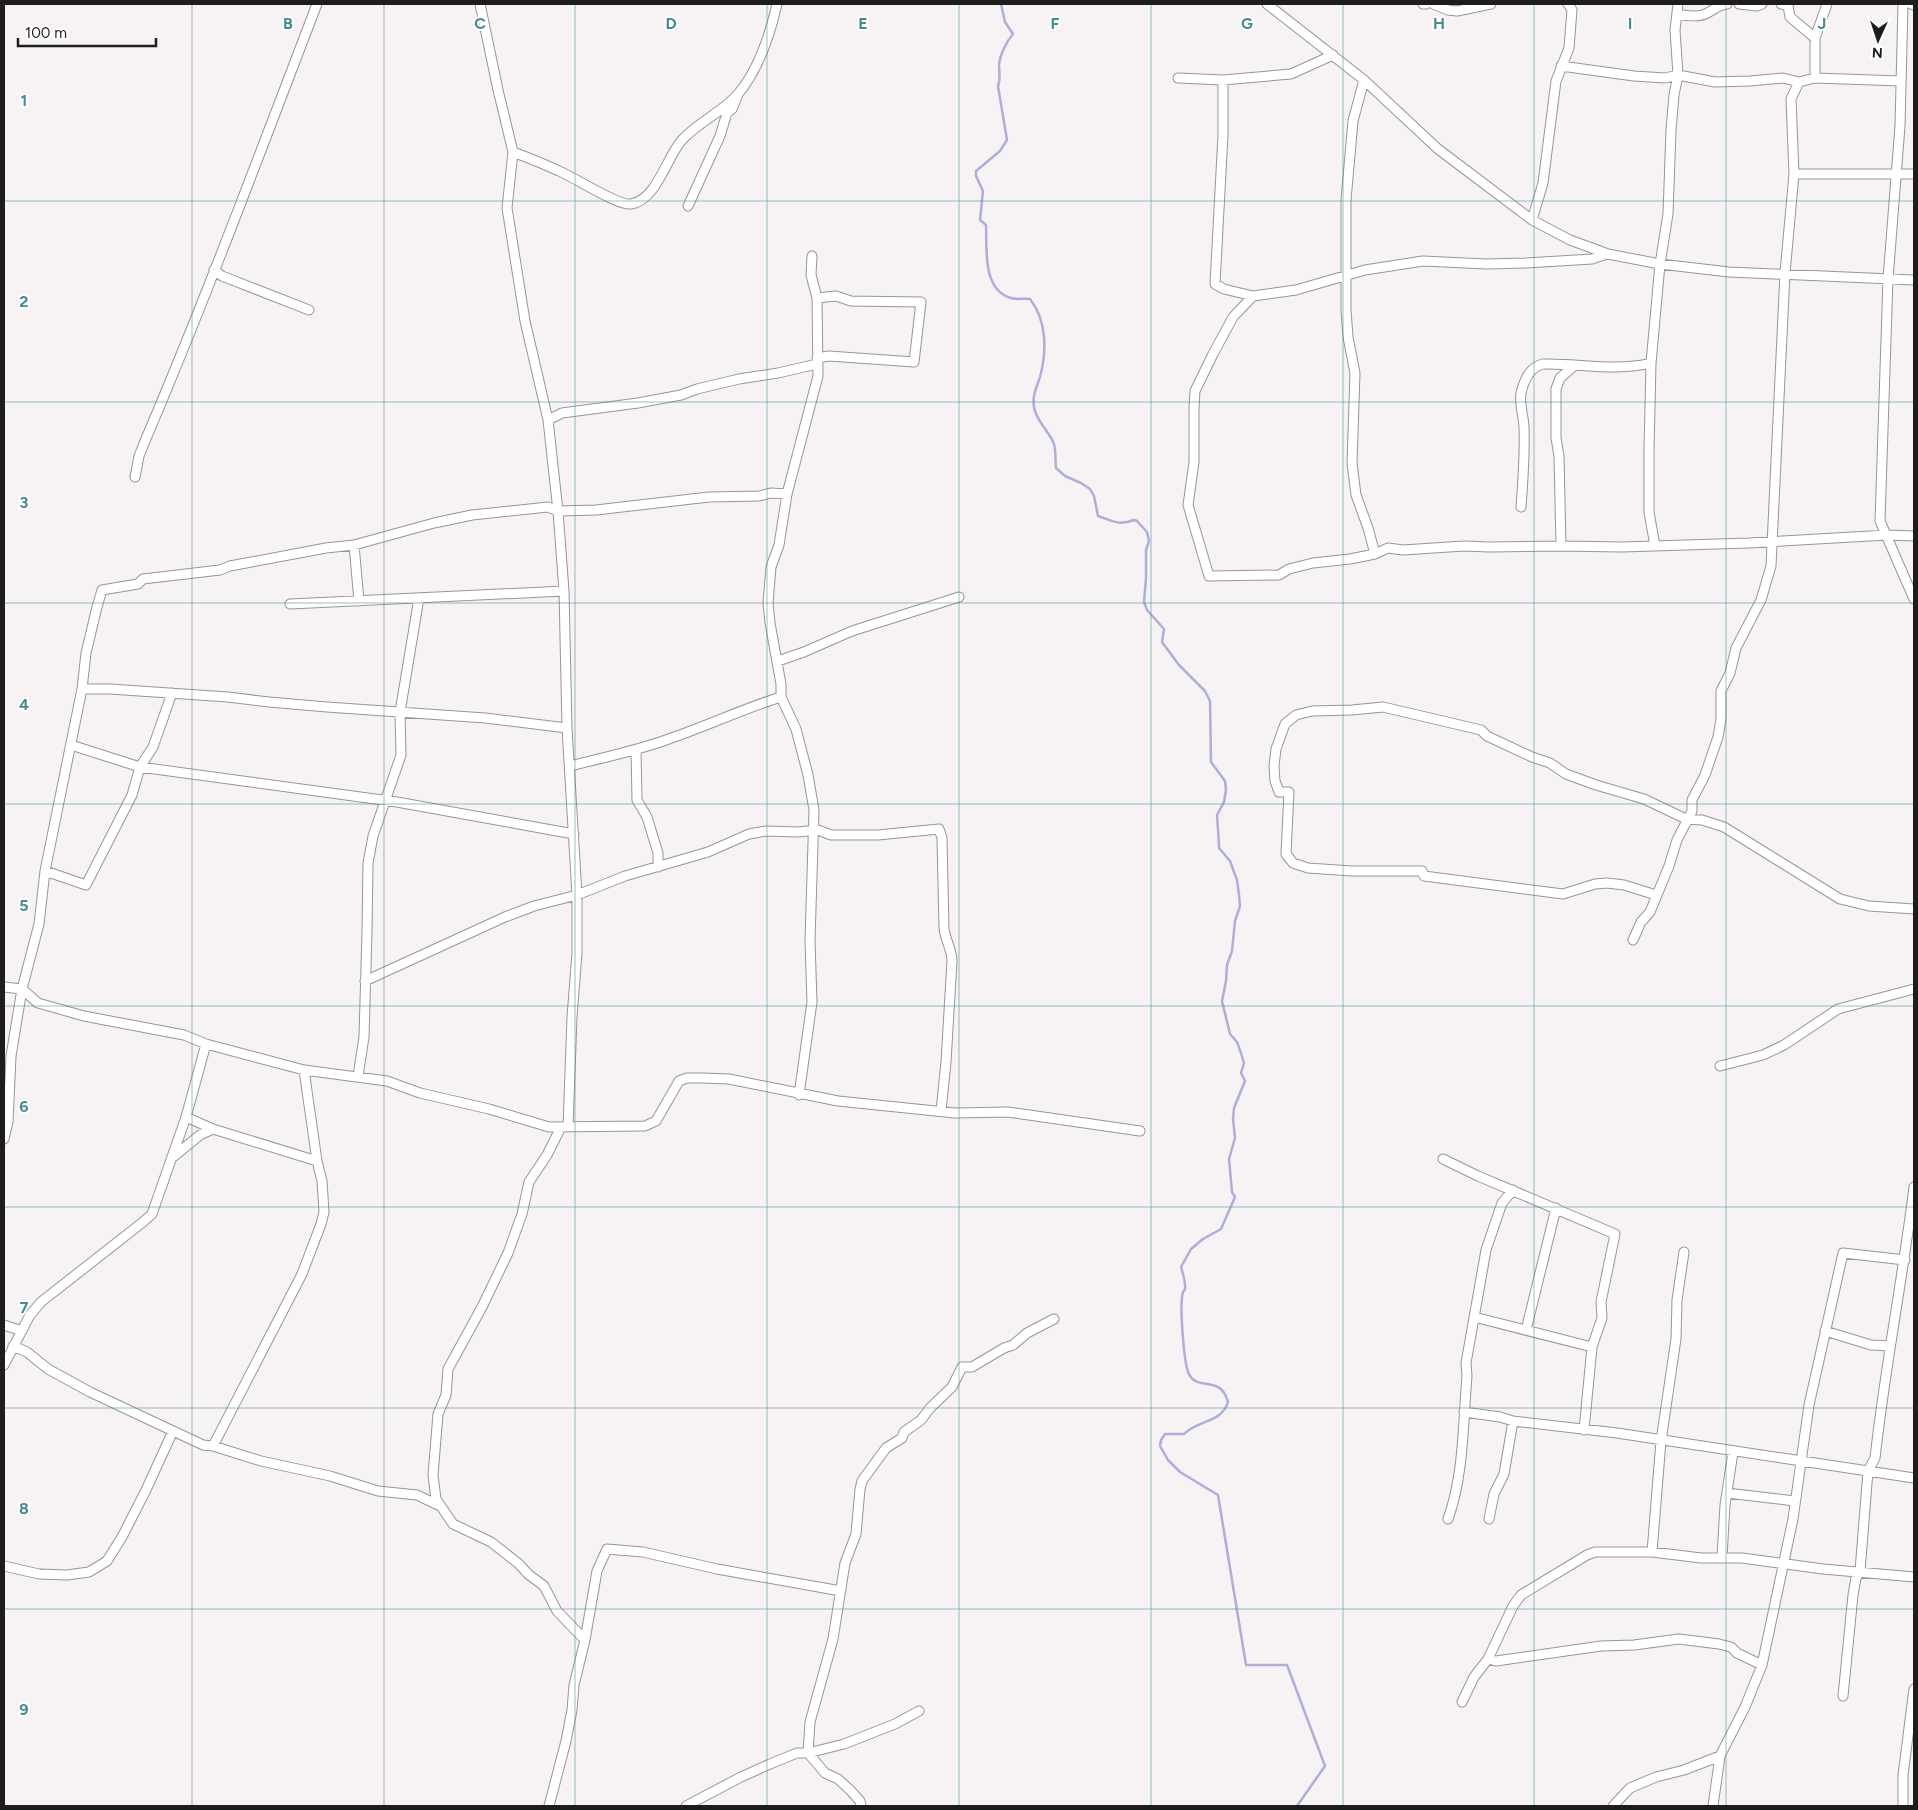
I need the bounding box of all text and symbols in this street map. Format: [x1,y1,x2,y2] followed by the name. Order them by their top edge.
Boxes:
[283,14,293,33] text: B
[474,14,486,33] text: C
[665,14,677,33] text: D
[858,14,868,33] text: E
[1051,14,1060,33] text: F
[1241,14,1253,33] text: G
[1433,14,1445,33] text: H
[1628,14,1632,33] text: I
[1818,14,1826,33] text: J
[18,15,155,47] scale bar
[1853,15,1903,65] north arrow
[25,24,67,42] text: 100 m
[1871,44,1883,61] text: N
[21,91,27,110] text: 1
[19,292,29,311] text: 2
[20,493,29,512] text: 3
[19,695,29,714] text: 4
[19,896,29,915] text: 5
[19,1097,29,1116] text: 6
[20,1298,29,1317] text: 7
[19,1499,29,1518] text: 8
[19,1700,29,1719] text: 9

